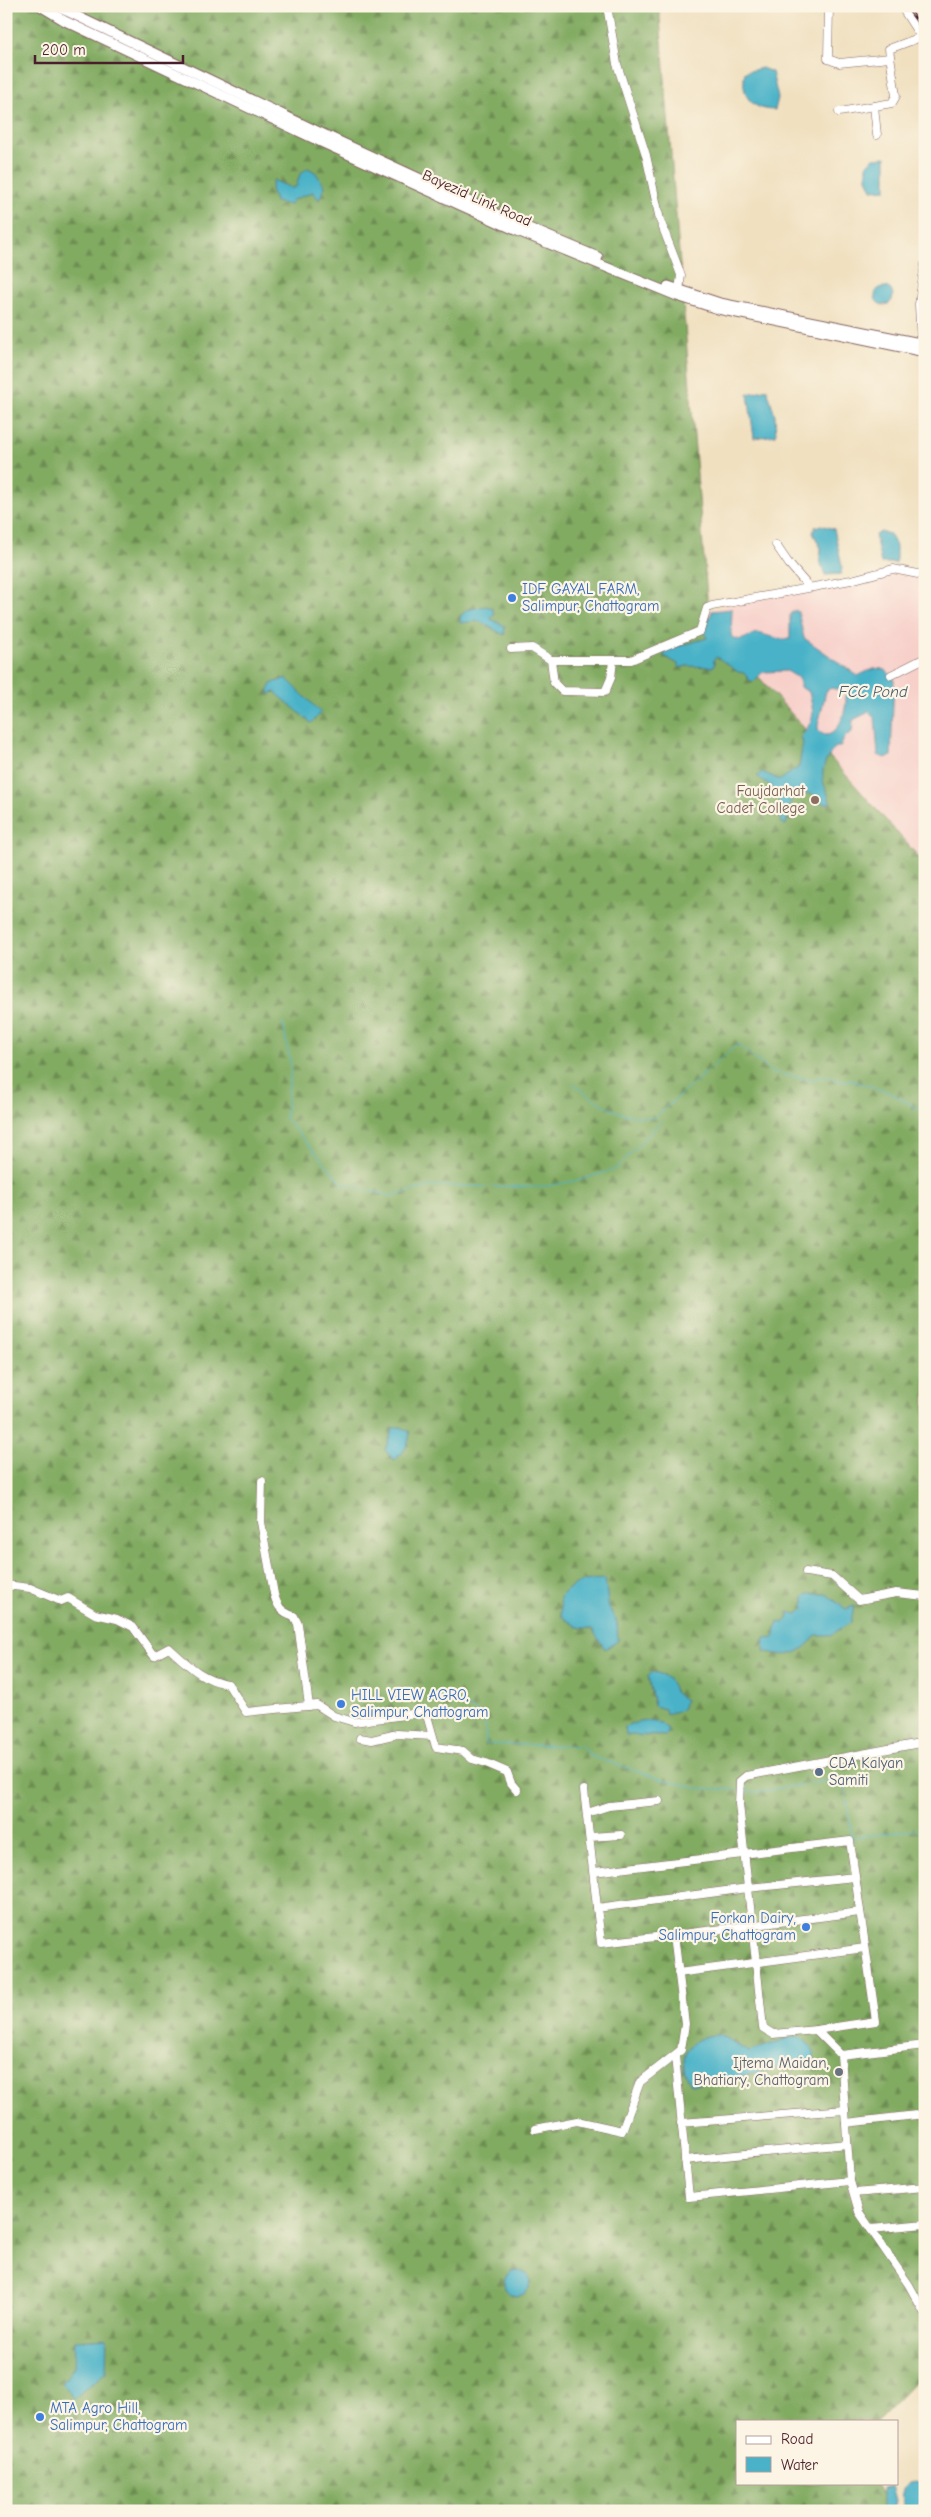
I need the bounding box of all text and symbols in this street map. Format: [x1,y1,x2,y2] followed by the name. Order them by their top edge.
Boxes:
[35,32,182,64] scale bar
[42,41,86,59] text: 200 m
[420,166,534,230] street label: Bayezid Link Road
[522,580,660,615] place label: IDF GAYAL FARM, Salimpur, Chattogram
[506,592,518,604] marker: IDF GAYAL FARM, Salimpur, Chattogram
[839,683,908,701] water label: FCC Pond
[717,782,806,817] place label: Faujdarhat Cadet College
[809,794,821,806] marker: Faujdarhat Cadet College
[351,1686,489,1721] place label: HILL VIEW AGRO, Salimpur, Chattogram
[335,1698,347,1710] marker: HILL VIEW AGRO, Salimpur, Chattogram
[829,1754,903,1789] place label: CDA Kalyan Samiti
[813,1766,825,1778] marker: CDA Kalyan Samiti
[658,1909,796,1944] place label: Forkan Dairy, Salimpur, Chattogram
[800,1921,812,1933] marker: Forkan Dairy, Salimpur, Chattogram
[694,2054,829,2089] place label: Ijtema Maidan, Bhatiary, Chattogram
[833,2066,845,2078] marker: Ijtema Maidan, Bhatiary, Chattogram
[50,2399,188,2434] place label: MTA Agro Hill, Salimpur, Chattogram
[34,2411,46,2423] marker: MTA Agro Hill, Salimpur, Chattogram
[736,2420,898,2484] legend
[781,2430,813,2448] text: Road
[781,2456,818,2474] text: Water

